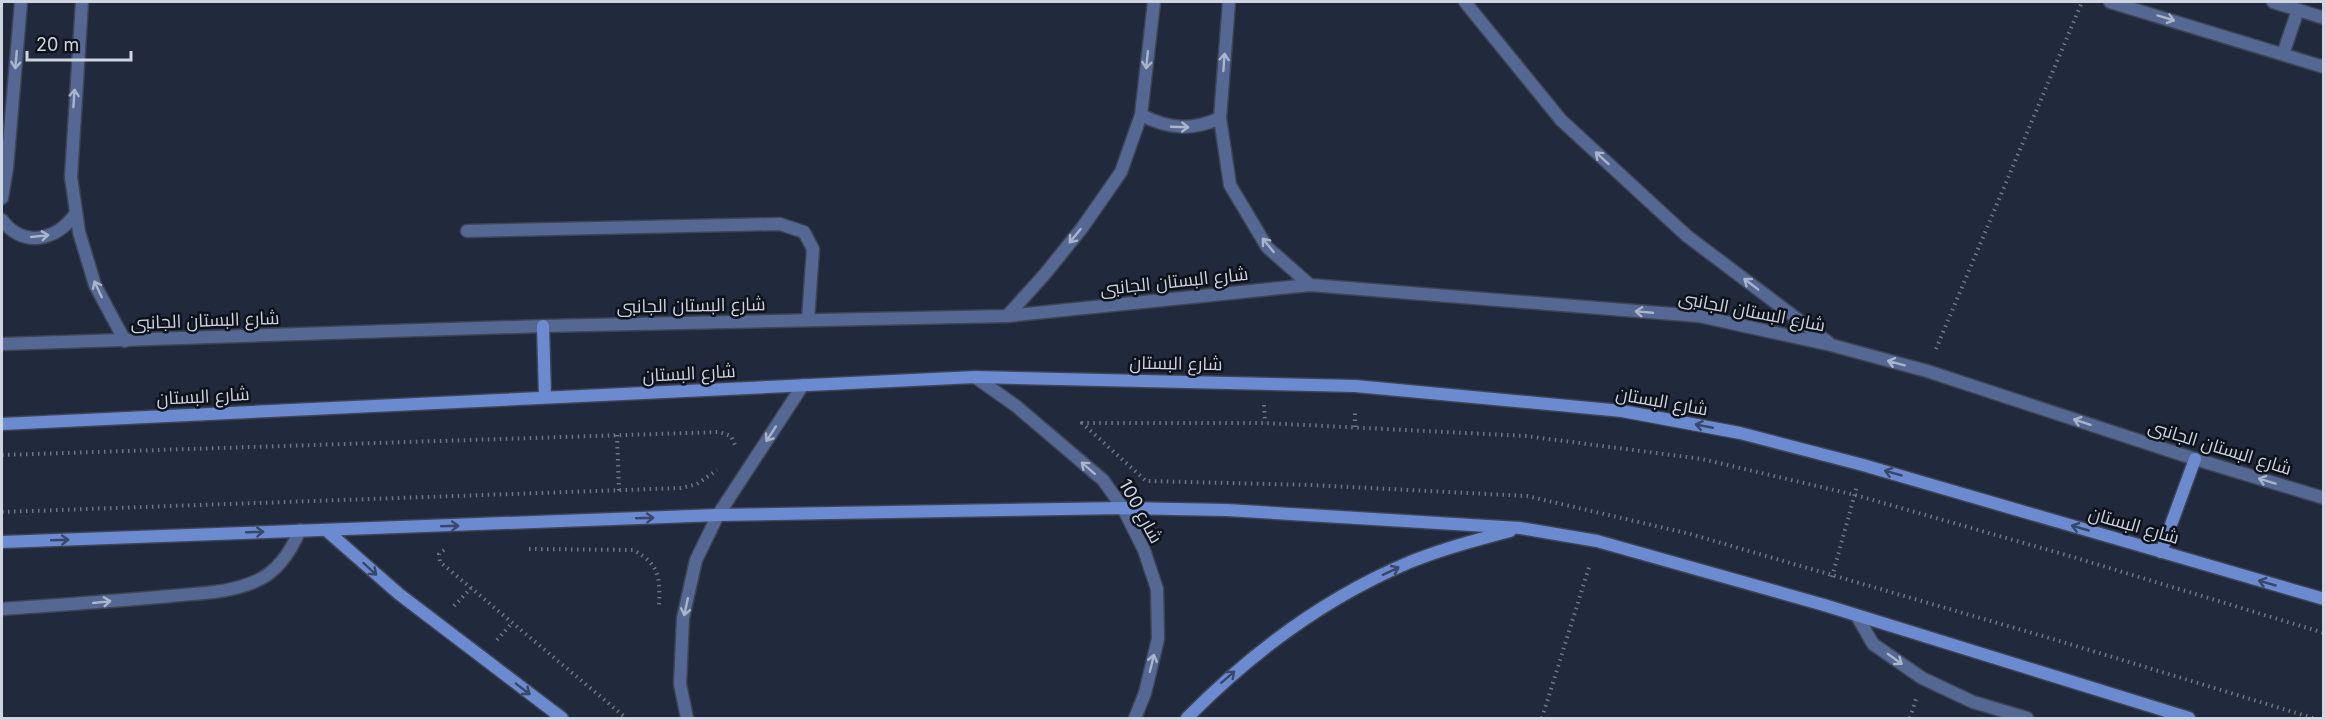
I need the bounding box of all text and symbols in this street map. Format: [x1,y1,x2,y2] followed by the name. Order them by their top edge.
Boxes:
[2156,13,2175,24] one-way arrow
[27,24,130,62] scale bar
[36,34,79,55] text: 20 m
[10,49,21,69] one-way arrow
[1141,49,1152,69] one-way arrow
[1219,53,1230,73] one-way arrow
[69,89,80,108] one-way arrow
[1170,121,1190,133] one-way arrow
[1595,151,1610,165] one-way arrow
[1069,228,1082,244] one-way arrow
[30,230,50,241] one-way arrow
[1261,237,1274,253] one-way arrow
[1099,263,1249,301] street label: شارع البستان الجانبى
[1743,278,1759,291] one-way arrow
[92,281,103,299] one-way arrow
[1677,286,1827,337] street label: شارع البستان الجانبى
[616,293,766,319] street label: شارع البستان الجانبى
[1634,306,1654,317] one-way arrow
[130,307,280,335] street label: شارع البستان الجانبى
[1129,352,1223,376] street label: شارع البستان
[1887,356,1906,368] one-way arrow
[642,360,736,388] street label: شارع البستان
[156,383,250,411] street label: شارع البستان
[1614,383,1710,421] street label: شارع البستان
[2145,415,2294,481] street label: شارع البستان الجانبى
[2073,416,2092,427] one-way arrow
[1695,420,1714,431] one-way arrow
[765,425,777,442] one-way arrow
[1081,461,1096,475] one-way arrow
[1884,467,1903,478] one-way arrow
[1113,475,1167,548] street label: شارع 100
[2258,475,2277,486] one-way arrow
[2086,502,2182,550] street label: شارع البستان
[634,513,654,524] one-way arrow
[439,520,459,531] one-way arrow
[2071,522,2090,533] one-way arrow
[244,526,264,538] one-way arrow
[49,534,69,545] one-way arrow
[362,562,377,576] one-way arrow
[1381,565,1399,576] one-way arrow
[2258,577,2277,588] one-way arrow
[91,596,111,607] one-way arrow
[680,597,691,616] one-way arrow
[1147,653,1159,672] one-way arrow
[1886,653,1902,665] one-way arrow
[1220,671,1236,684] one-way arrow
[514,683,530,696] one-way arrow

